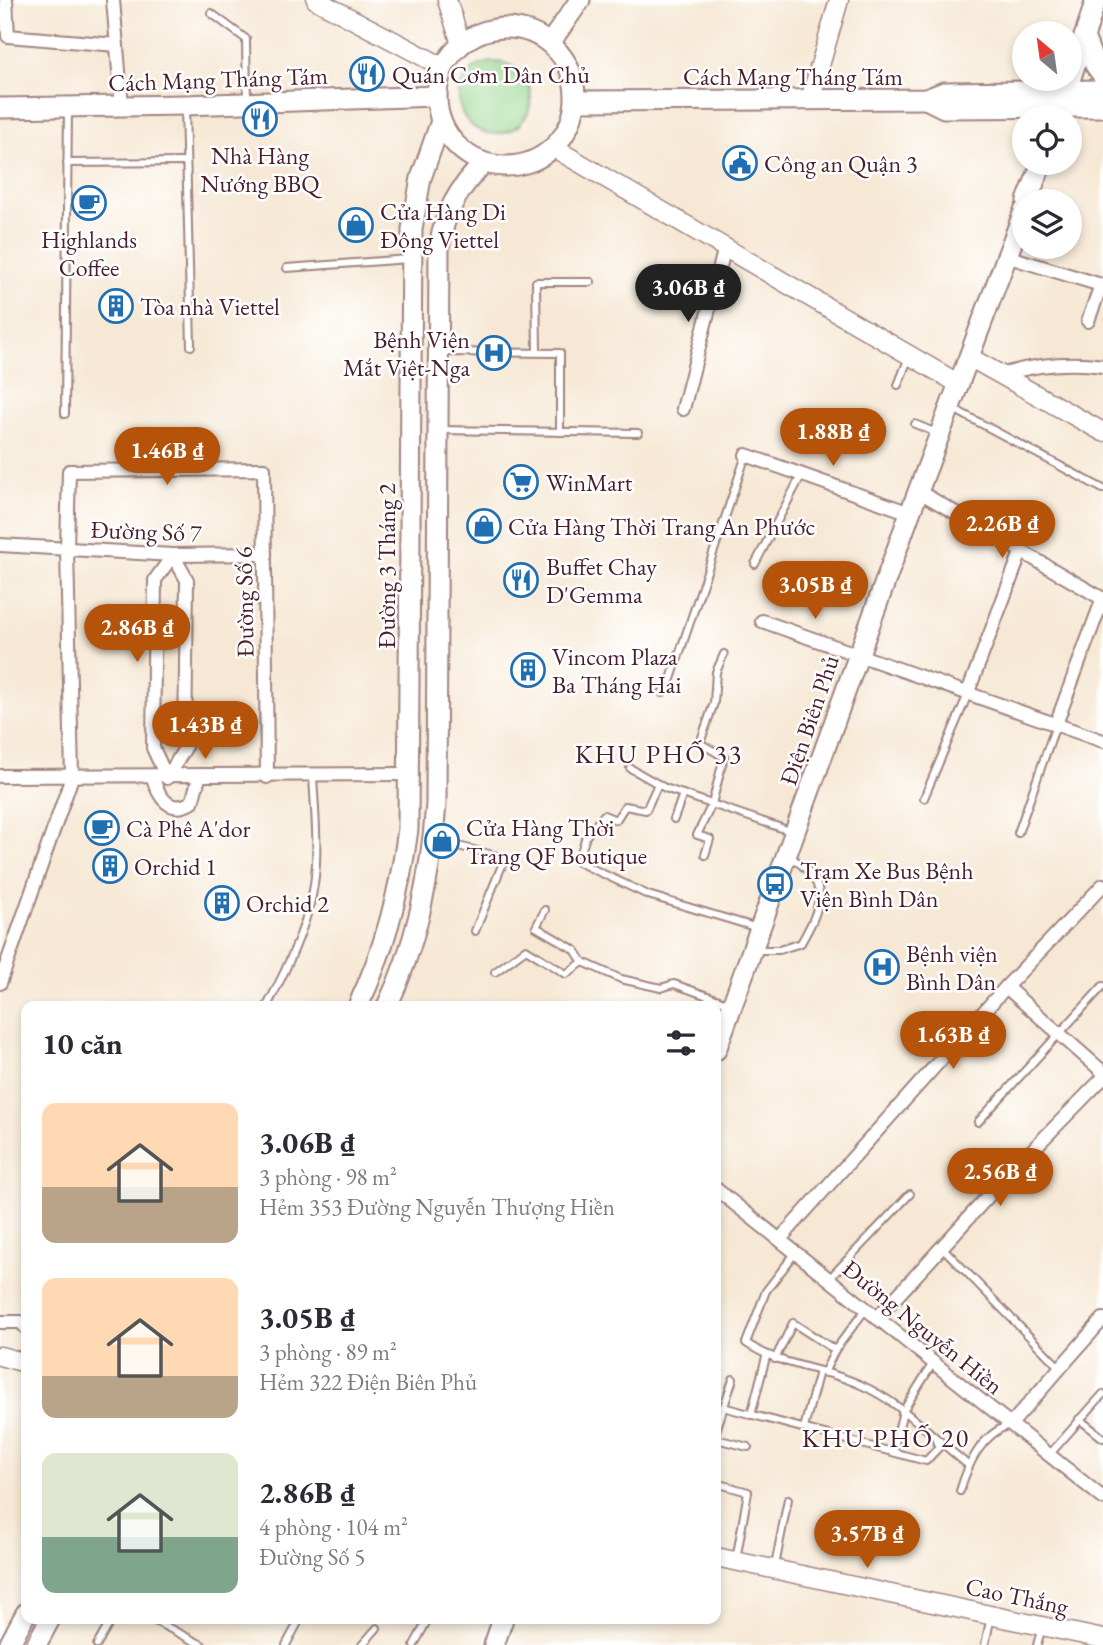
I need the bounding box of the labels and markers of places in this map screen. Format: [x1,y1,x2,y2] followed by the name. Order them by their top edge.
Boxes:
[348,55,386,93] restaurant icon: Quán Cơm Dân Chủ
[392,59,590,90] place label: Quán Cơm Dân Chủ
[241,100,279,138] restaurant icon: Nhà Hàng Nướng BBQ
[200,140,323,199] place label: Nhà Hàng Nướng BBQ
[721,144,759,182] public building icon: Công an Quận 3
[764,148,917,179] place label: Công an Quận 3
[70,184,108,222] cafe icon: Highlands Coffee
[380,196,506,255] place label: Cửa Hàng Di Động Viettel
[337,206,375,244] shop icon: Cửa Hàng Di Động Viettel
[41,224,137,283] place label: Highlands Coffee
[623,264,753,324] pin: 3.06B ₫
[97,287,135,325] building icon: Tòa nhà Viettel
[140,291,280,322] place label: Tòa nhà Viettel
[343,324,470,383] place label: Bệnh Viện Mắt Việt-Nga
[475,334,513,372] hospital icon: Bệnh Viện Mắt Việt-Nga
[768,408,898,468] pin: 1.88B ₫
[102,428,232,487] pin: 1.46B ₫
[502,463,540,501] supermarket icon: WinMart
[546,467,633,498] place label: WinMart
[937,500,1067,560] pin: 2.26B ₫
[465,507,503,545] shop icon: Cửa Hàng Thời Trang An Phước
[508,511,815,542] place label: Cửa Hàng Thời Trang An Phước
[546,551,657,610] place label: Buffet Chay D'Gemma
[502,561,540,599] restaurant icon: Buffet Chay D'Gemma
[750,562,880,621] pin: 3.05B ₫
[72,604,202,664] pin: 2.86B ₫
[552,641,681,700] place label: Vincom Plaza Ba Tháng Hai
[509,651,547,689] building icon: Vincom Plaza Ba Tháng Hai
[140,702,270,761] pin: 1.43B ₫
[83,809,121,847] cafe icon: Cà Phê A'dor
[466,812,647,871] place label: Cửa Hàng Thời Trang QF Boutique
[126,813,251,844] place label: Cà Phê A'dor
[423,822,461,860] shop icon: Cửa Hàng Thời Trang QF Boutique
[91,847,129,885] building icon: Orchid 1
[134,851,217,882] place label: Orchid 1
[800,855,974,914] place label: Trạm Xe Bus Bệnh Viện Bình Dân
[756,865,794,903] bus stop icon: Trạm Xe Bus Bệnh Viện Bình Dân
[203,884,241,922] building icon: Orchid 2
[246,888,329,919] place label: Orchid 2
[906,938,998,997] place label: Bệnh viện Bình Dân
[863,948,901,986] hospital icon: Bệnh viện Bình Dân
[888,1012,1018,1071] pin: 1.63B ₫
[935,1148,1065,1208] pin: 2.56B ₫
[802,1510,932,1570] pin: 3.57B ₫

